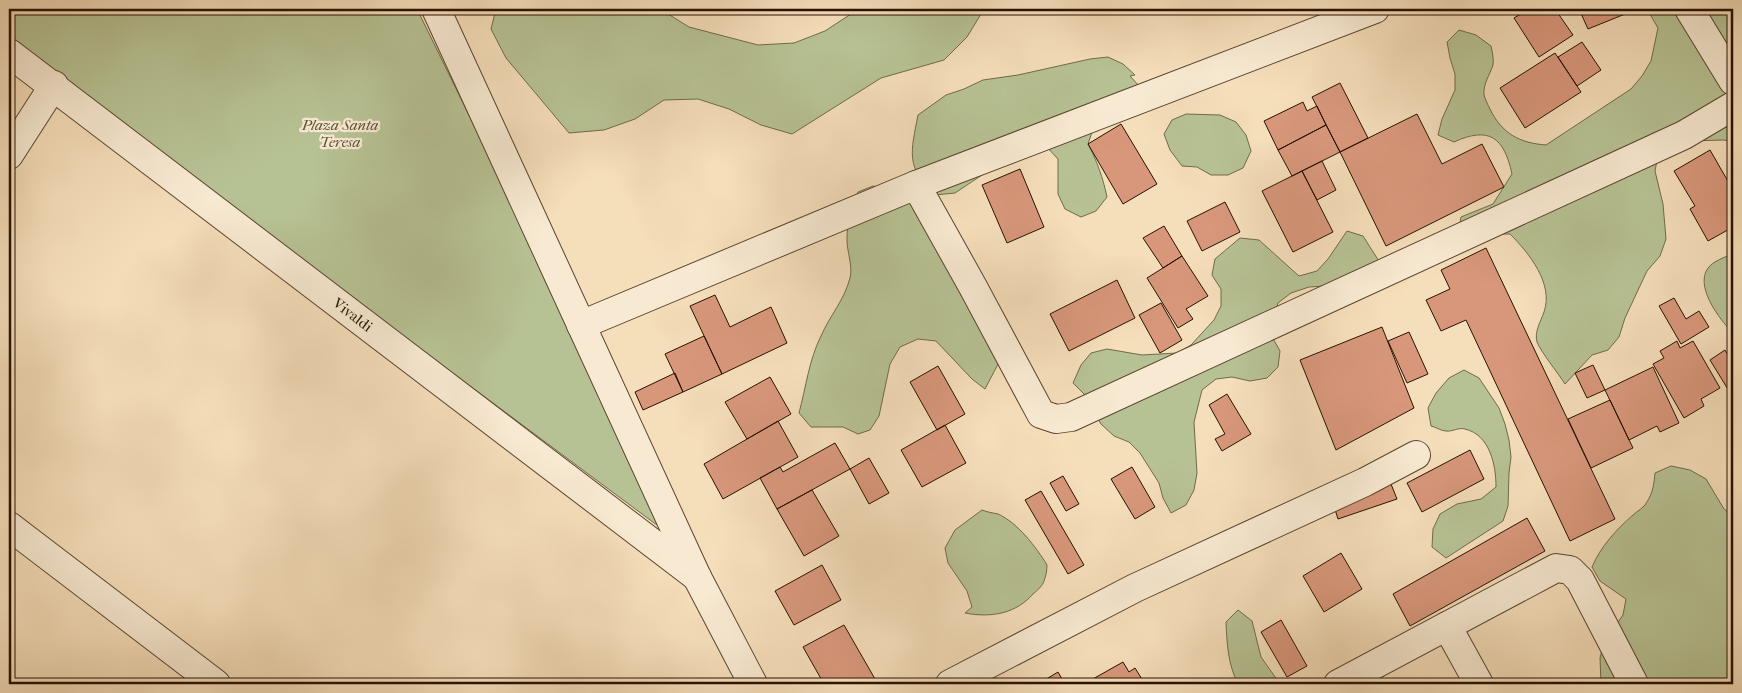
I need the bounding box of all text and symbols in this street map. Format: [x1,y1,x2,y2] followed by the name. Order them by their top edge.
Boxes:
[301,116,379,151] park label: Plaza Santa Teresa
[329,293,376,336] street label: Vivaldi

